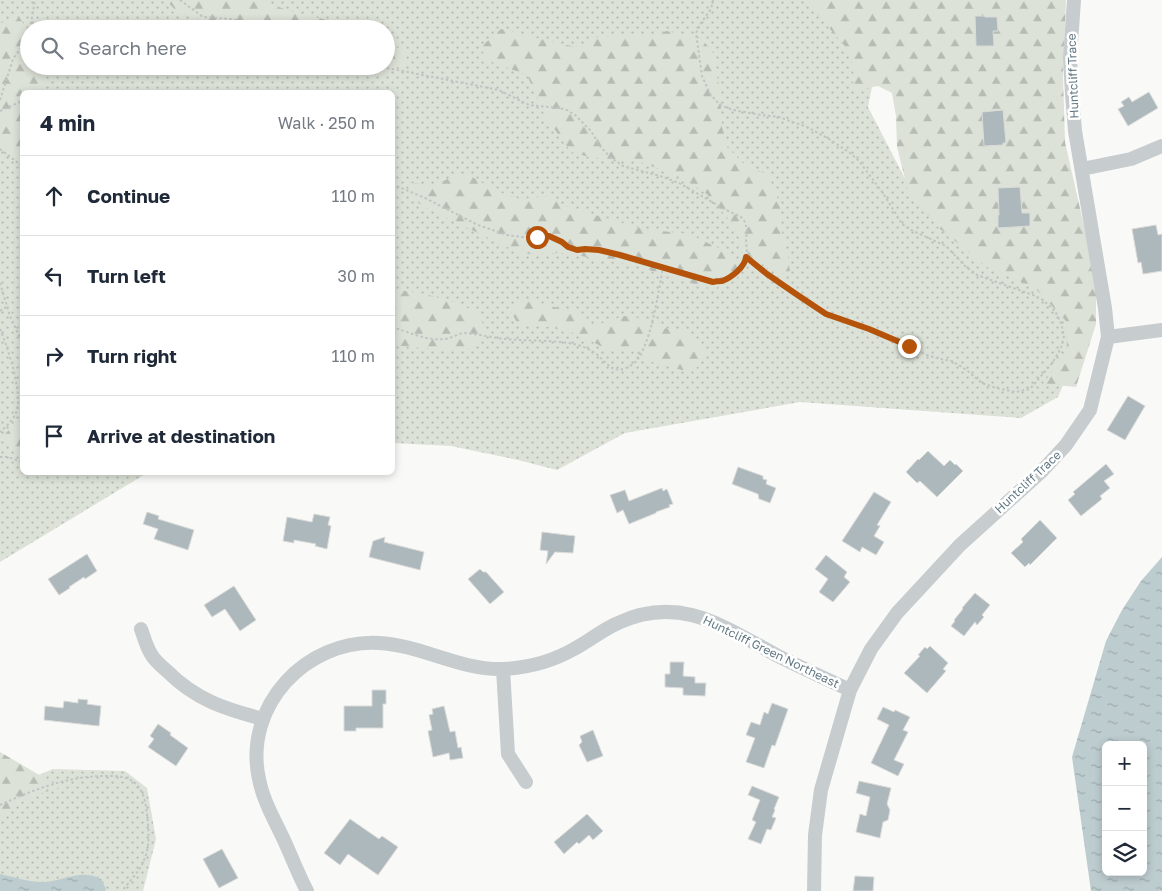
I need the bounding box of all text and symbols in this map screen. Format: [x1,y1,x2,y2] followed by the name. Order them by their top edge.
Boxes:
[20,20,395,75] search box
[1064,33,1081,119] street label: Huntcliff Trace
[38,34,66,62] icon: search
[78,36,187,59] text: Search here
[40,110,95,136] text: 4 min
[278,113,375,133] text: Walk · 250 m
[40,182,68,210] icon: ahead
[87,184,170,207] text: Continue
[331,186,375,206] text: 110 m
[526,226,549,249] route start
[40,262,68,290] icon: left
[87,264,166,287] text: Turn left
[338,266,375,286] text: 30 m
[898,335,921,358] route end
[40,342,68,370] icon: right
[87,344,177,367] text: Turn right
[331,346,375,366] text: 110 m
[40,422,68,450] icon: arrive
[87,424,275,447] text: Arrive at destination
[991,447,1064,516] street label: Huntcliff Trace
[701,612,842,691] street label: Huntcliff Green Northeast
[1102,741,1147,876] map controls
[1102,741,1147,786] button: +
[1102,786,1147,831] button: −
[1102,831,1147,876] button: layers

